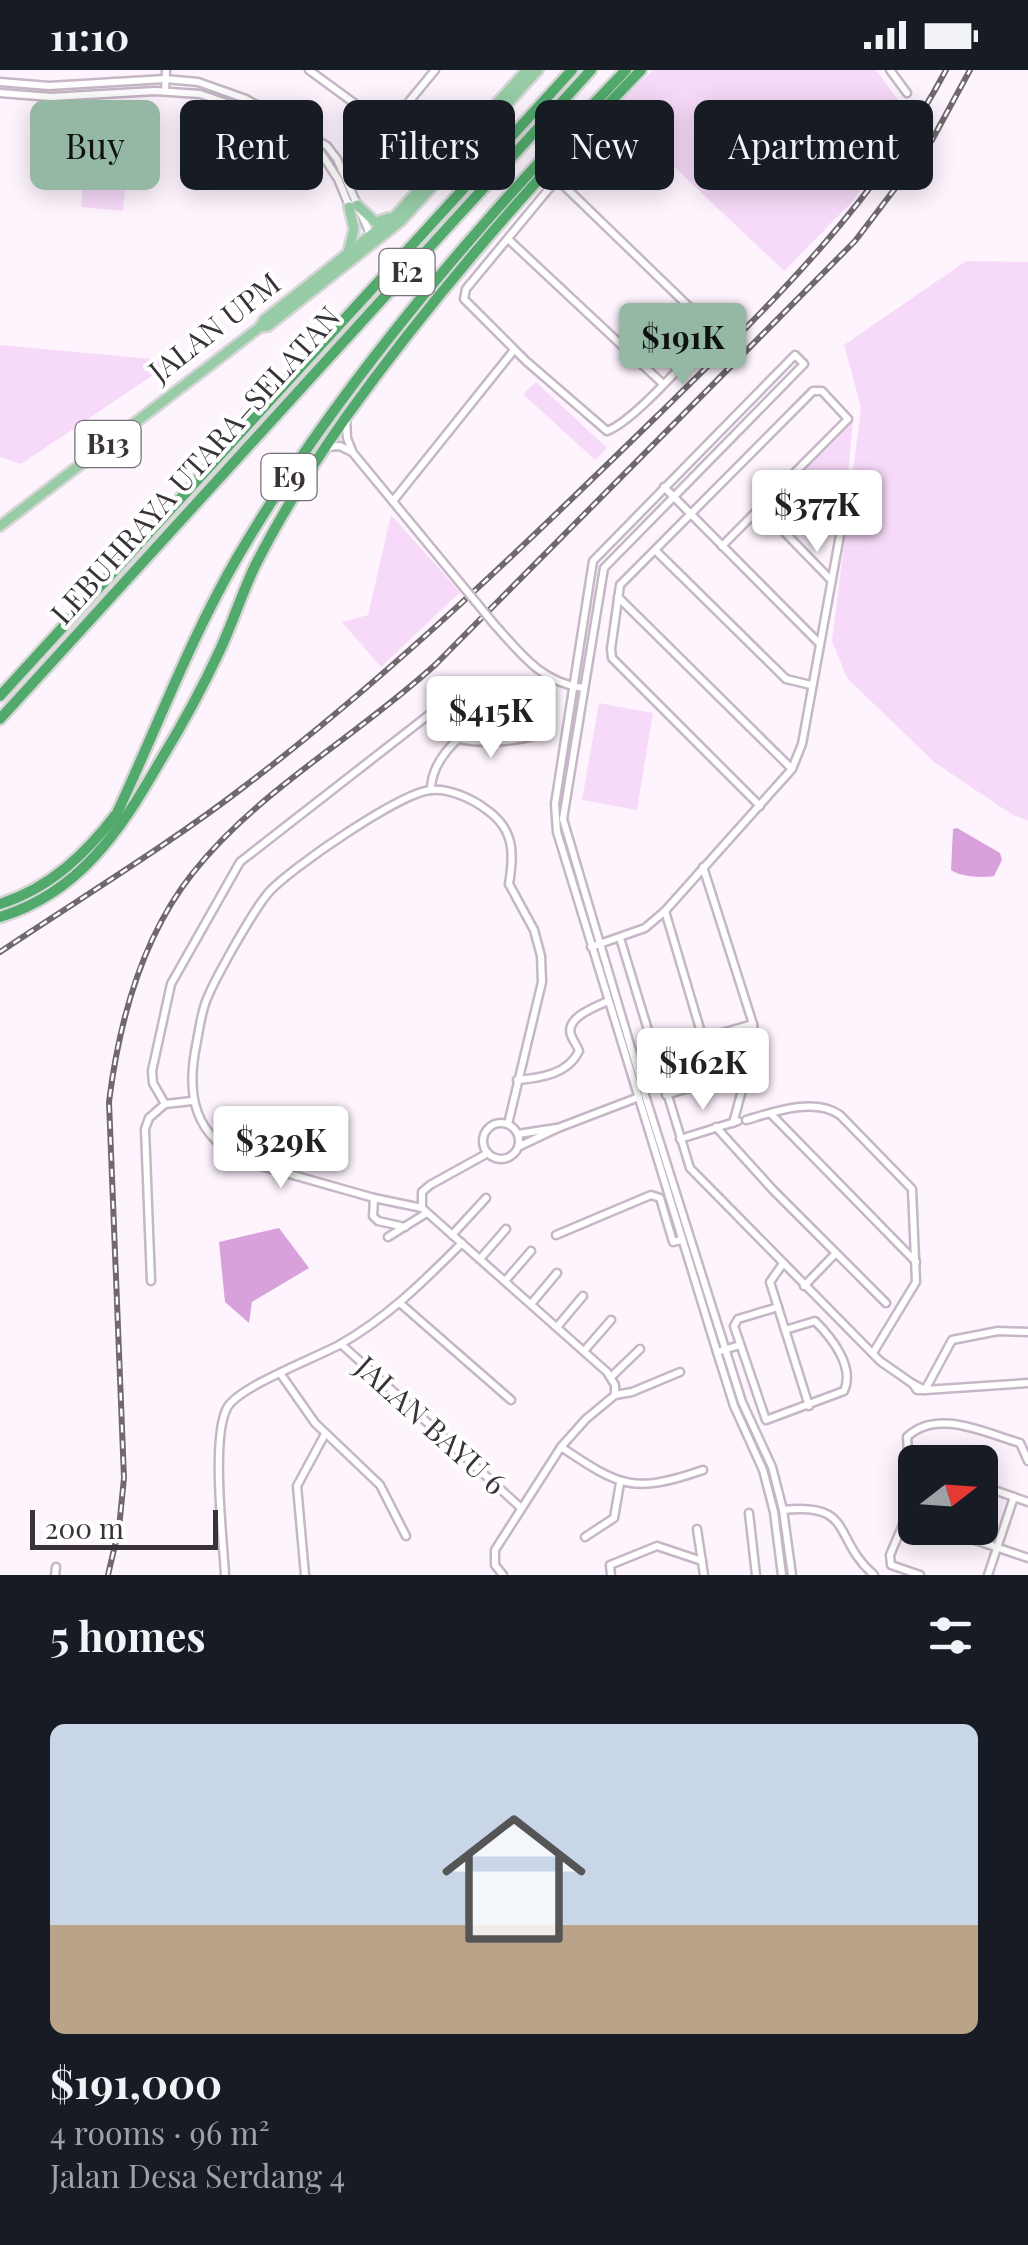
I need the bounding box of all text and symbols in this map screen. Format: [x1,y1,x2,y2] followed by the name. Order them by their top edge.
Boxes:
[50,10,129,61] text: 11:10
[30,100,160,190] chip: Buy
[180,100,323,190] chip: Rent
[343,100,515,190] chip: Filters
[535,100,674,190] chip: New
[694,100,933,190] chip: Apartment
[380,249,434,295] road number: E2
[139,262,288,391] street label: JALAN UPM
[41,297,348,632] street label: LEBUHRAYA UTARA–SELATAN
[613,303,753,388] pin: $191K
[641,314,725,357] text: $191K
[76,421,140,467] road number: B13
[262,454,316,500] road number: E9
[747,470,887,555] pin: $377K
[774,481,860,524] text: $377K
[421,676,561,761] pin: $415K
[449,687,533,730] text: $415K
[633,1028,773,1113] pin: $162K
[659,1039,747,1082] text: $162K
[211,1106,351,1191] pin: $329K
[235,1117,327,1160] text: $329K
[347,1346,515,1503] street label: JALAN BAYU 6
[898,1445,998,1545] north arrow
[898,1445,998,1545] map controls
[30,1505,218,1550] scale bar
[45,1509,124,1546] text: 200 m
[50,1607,206,1663] text: 5 homes
[923,1608,978,1663] icon: filters
[424,1789,604,1969] icon: home
[50,2054,222,2110] text: $191,000
[50,2110,270,2153] text: 4 rooms · 96 m²
[50,2153,345,2196] text: Jalan Desa Serdang 4

